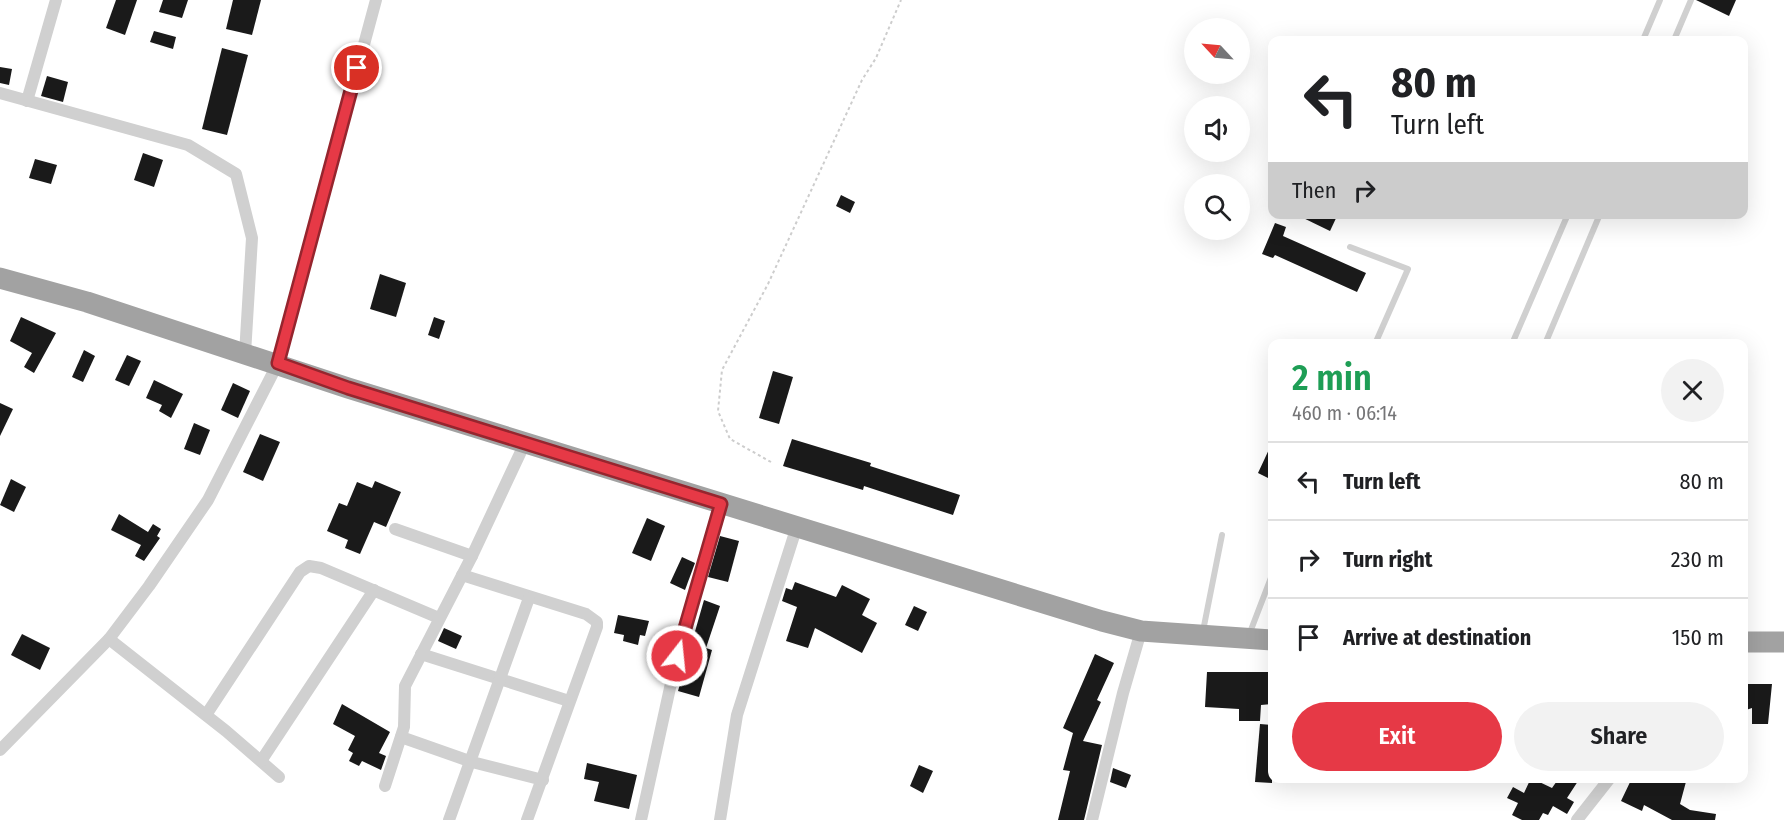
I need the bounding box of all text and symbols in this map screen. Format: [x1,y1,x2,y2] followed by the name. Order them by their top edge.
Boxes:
[1184,18,1250,84] north arrow
[1184,18,1250,240] map controls
[331,42,382,93] pin
[340,51,373,84] icon: arrive
[1391,58,1477,108] text: 80 m
[1292,60,1370,138] icon: left
[1184,96,1250,162] button: sound
[1391,109,1484,141] text: Turn left
[1184,174,1250,240] button: search
[1348,174,1381,207] icon: right
[1292,177,1336,204] text: Then
[1292,356,1372,400] text: 2 min
[1661,359,1724,422] button: close
[1292,401,1397,425] text: 460 m · 06:14
[1292,465,1325,498] icon: left
[1343,468,1421,495] text: Turn left
[1679,468,1724,495] text: 80 m
[1292,543,1325,576] icon: right
[1343,546,1432,573] text: Turn right
[1671,546,1724,573] text: 230 m
[1292,621,1325,654] icon: arrive
[645,624,709,688] position arrow
[1343,624,1531,651] text: Arrive at destination
[1672,624,1724,651] text: 150 m
[1292,702,1502,771] button: Exit
[1514,702,1724,771] button: Share

